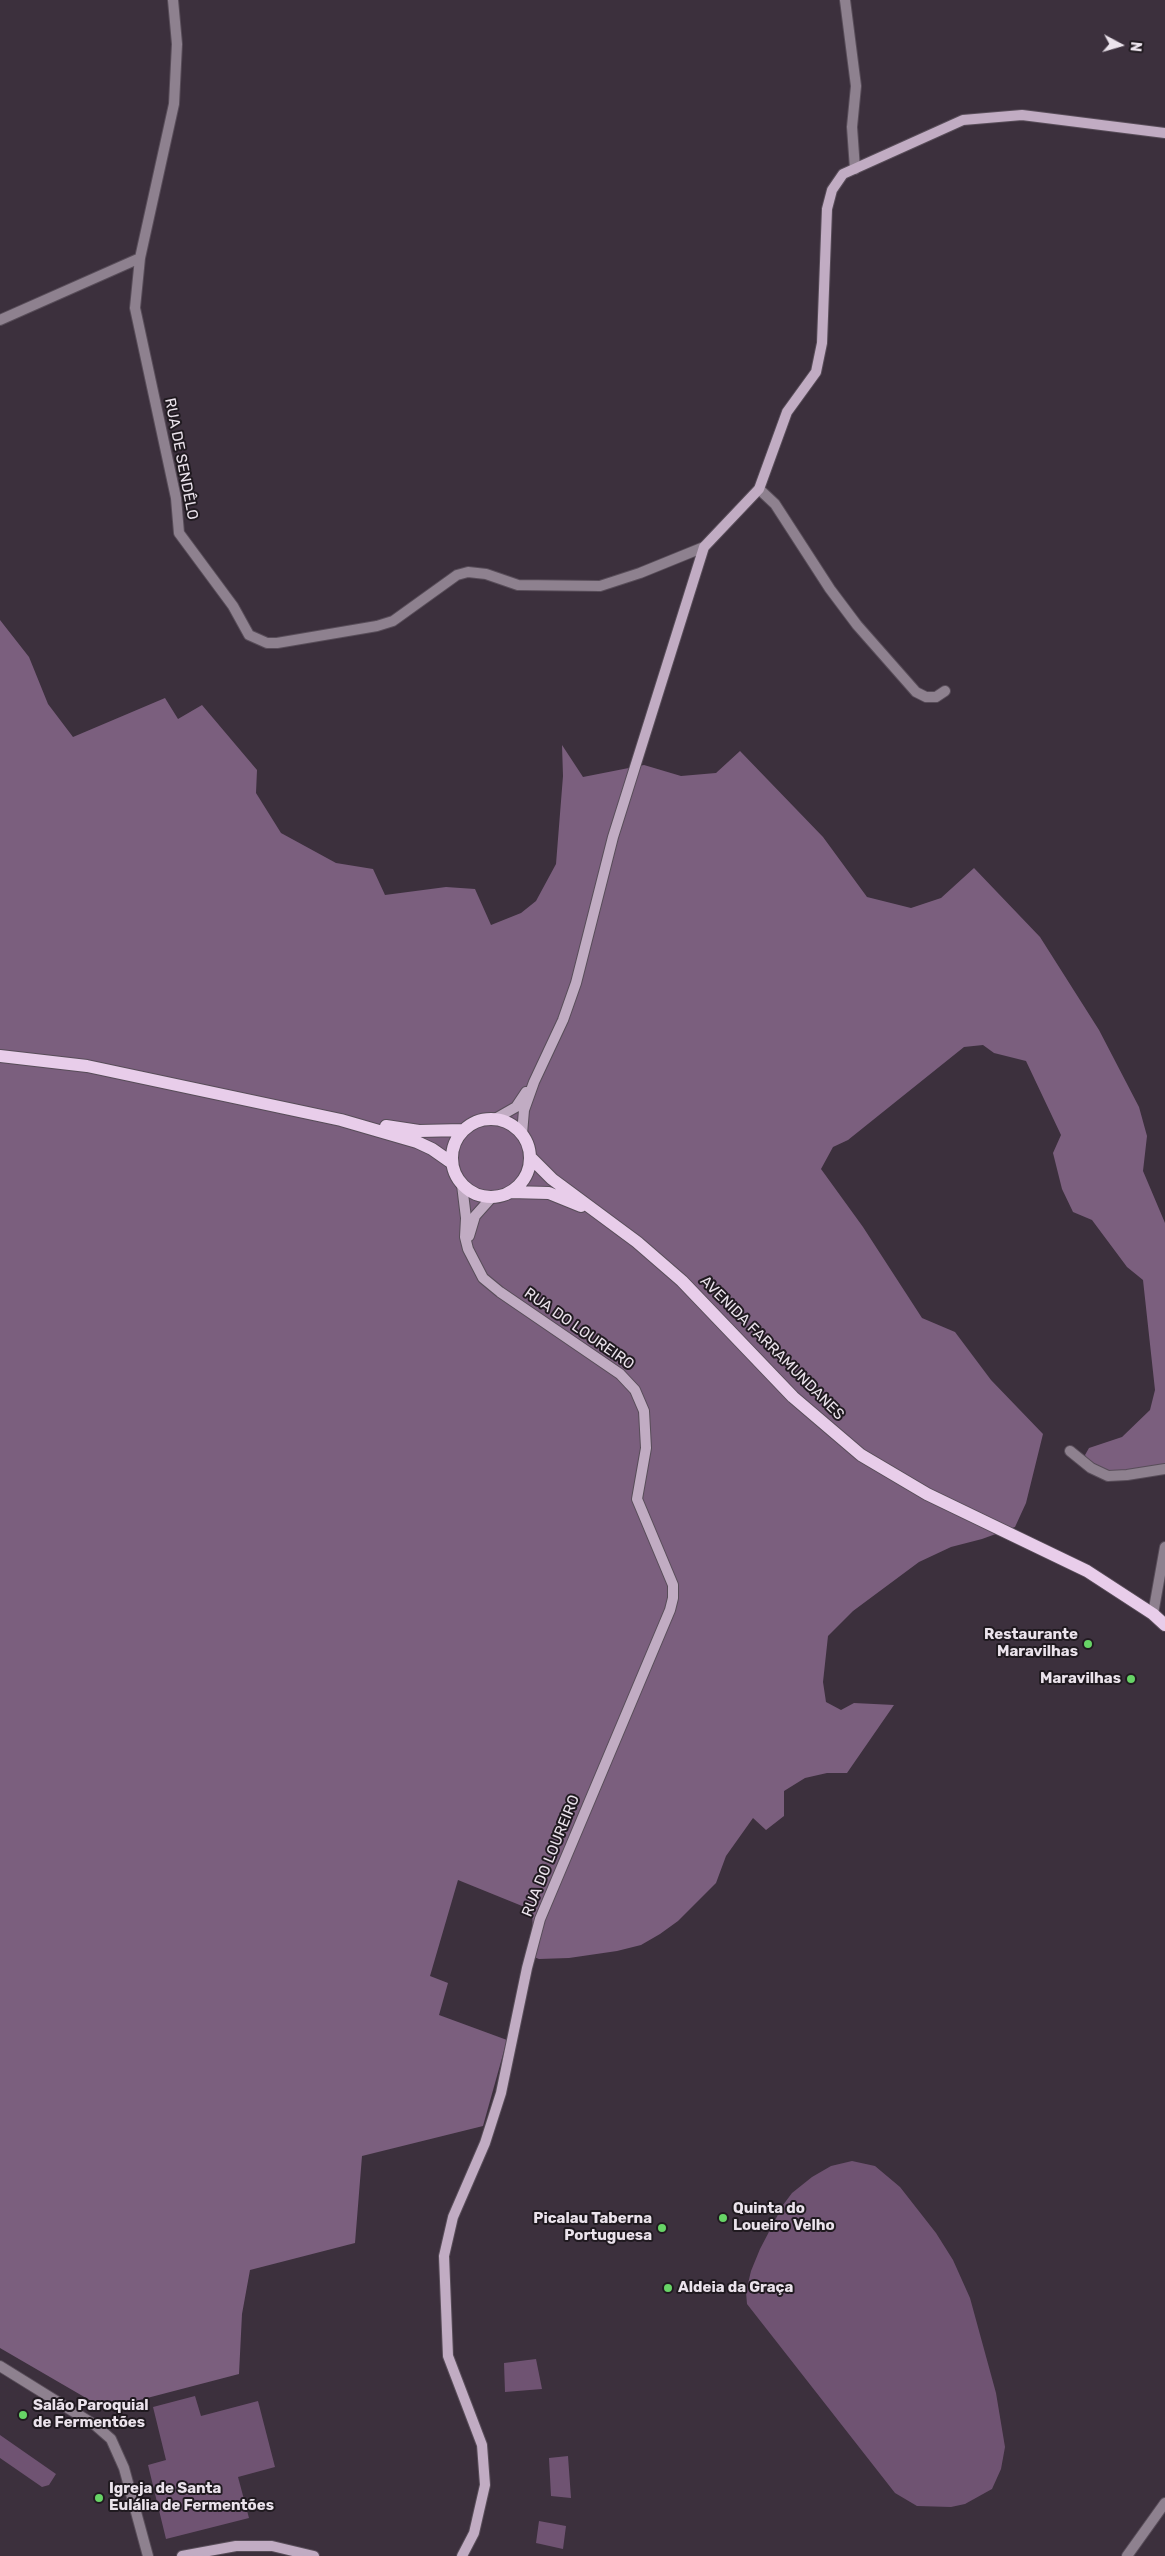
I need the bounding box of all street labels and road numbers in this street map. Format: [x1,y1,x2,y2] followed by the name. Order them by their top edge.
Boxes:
[160,397,202,521] street label: RUA DE SENDÊLO
[696,1272,848,1424] street label: AVENIDA FARRAMUNDANES
[521,1284,637,1374] street label: RUA DO LOUREIRO
[518,1792,584,1920] street label: RUA DO LOUREIRO

